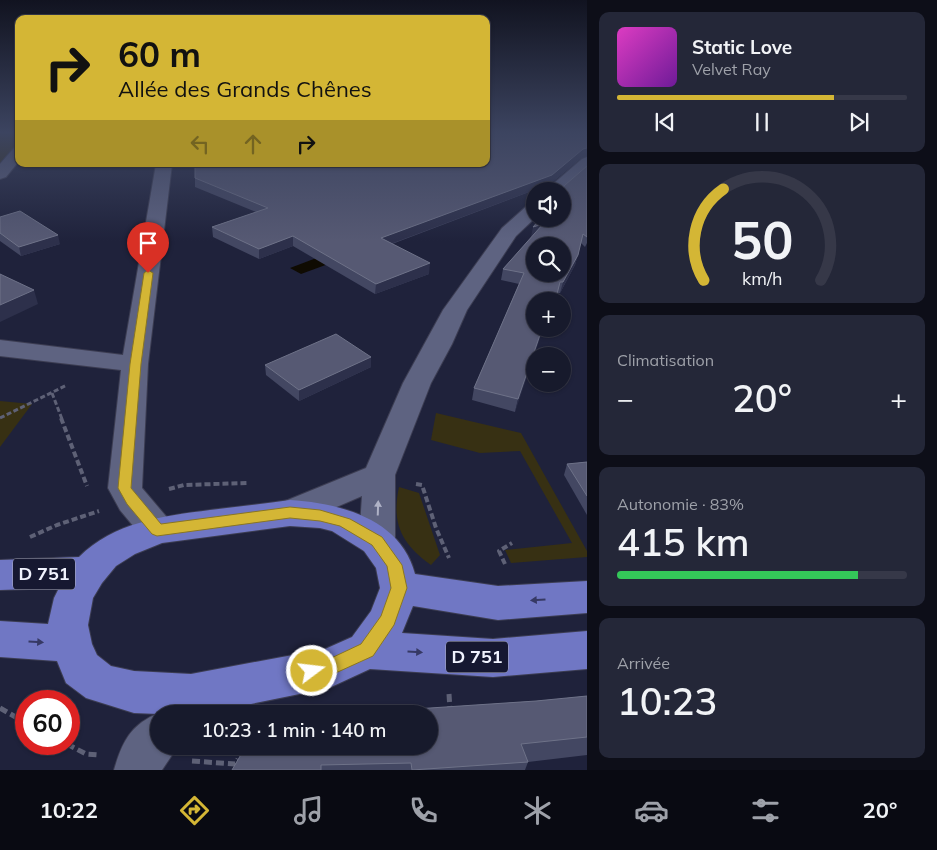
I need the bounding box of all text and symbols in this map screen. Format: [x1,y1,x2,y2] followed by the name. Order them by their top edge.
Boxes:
[118,32,201,76] text: 60 m
[35,35,100,100] icon: right
[692,35,792,59] text: Static Love
[692,59,771,79] text: Velvet Ray
[118,75,372,103] text: Allée des Grands Chênes
[651,108,679,136] icon: previous
[748,108,776,136] icon: pause
[845,108,873,136] icon: next
[186,130,214,158] icon: left
[239,130,267,158] icon: ahead
[292,130,320,158] icon: right
[526,182,571,392] map controls
[526,182,571,227] button: sound
[731,207,793,272] text: 50
[127,222,169,273] pin
[134,229,162,257] icon: arrive
[526,237,571,282] button: search
[742,267,782,289] text: km/h
[526,292,571,337] button: +
[526,347,571,392] button: −
[617,350,714,370] text: Climatisation
[732,374,792,422] text: 20°
[617,381,634,416] text: −
[890,381,907,416] text: +
[617,494,744,514] text: Autonomie · 83%
[374,500,382,516] one-way arrow
[617,518,750,566] text: 415 km
[13,558,75,590] road number: D 751
[530,597,546,605] one-way arrow
[28,638,44,646] one-way arrow
[446,642,508,672] road number: D 751
[285,644,337,696] position arrow
[408,649,424,657] one-way arrow
[617,653,670,673] text: Arrivée
[617,677,717,725] text: 10:23
[15,690,80,755] speed limit sign: 60
[201,718,387,742] text: 10:23 · 1 min · 140 m
[177,793,212,828] icon: directions
[291,793,326,828] icon: music
[406,793,441,828] icon: phone
[520,793,555,828] icon: climate
[634,793,669,828] icon: car
[748,793,783,828] icon: filters
[40,796,98,824] text: 10:22
[863,796,897,824] text: 20°

